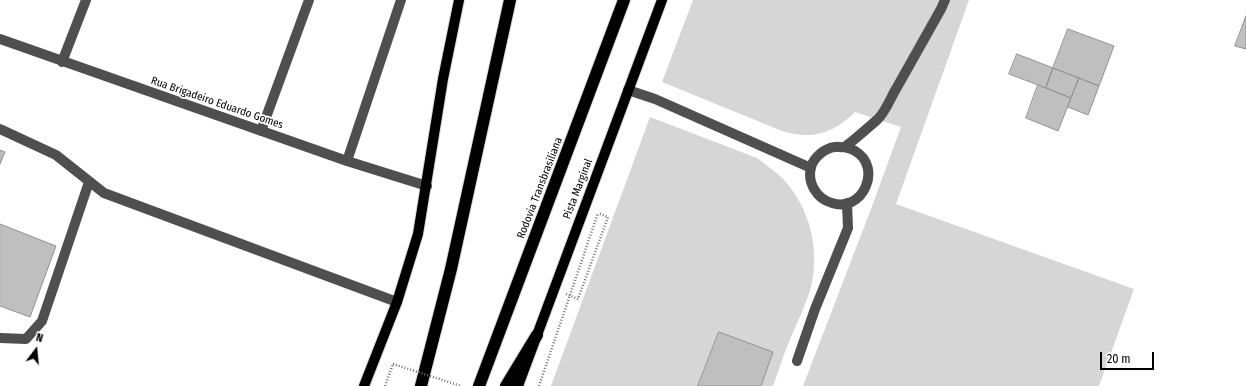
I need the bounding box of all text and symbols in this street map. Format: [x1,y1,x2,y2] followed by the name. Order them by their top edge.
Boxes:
[149,74,285,132] street label: Rua Brigadeiro Eduardo Gomes
[515,135,565,241] street label: Rodovia Transbrasiliana
[560,157,596,221] street label: Pista Marginal
[16,330,56,370] north arrow
[34,331,44,345] text: N
[1102,344,1156,370] scale bar
[1107,352,1131,366] text: 20 m

